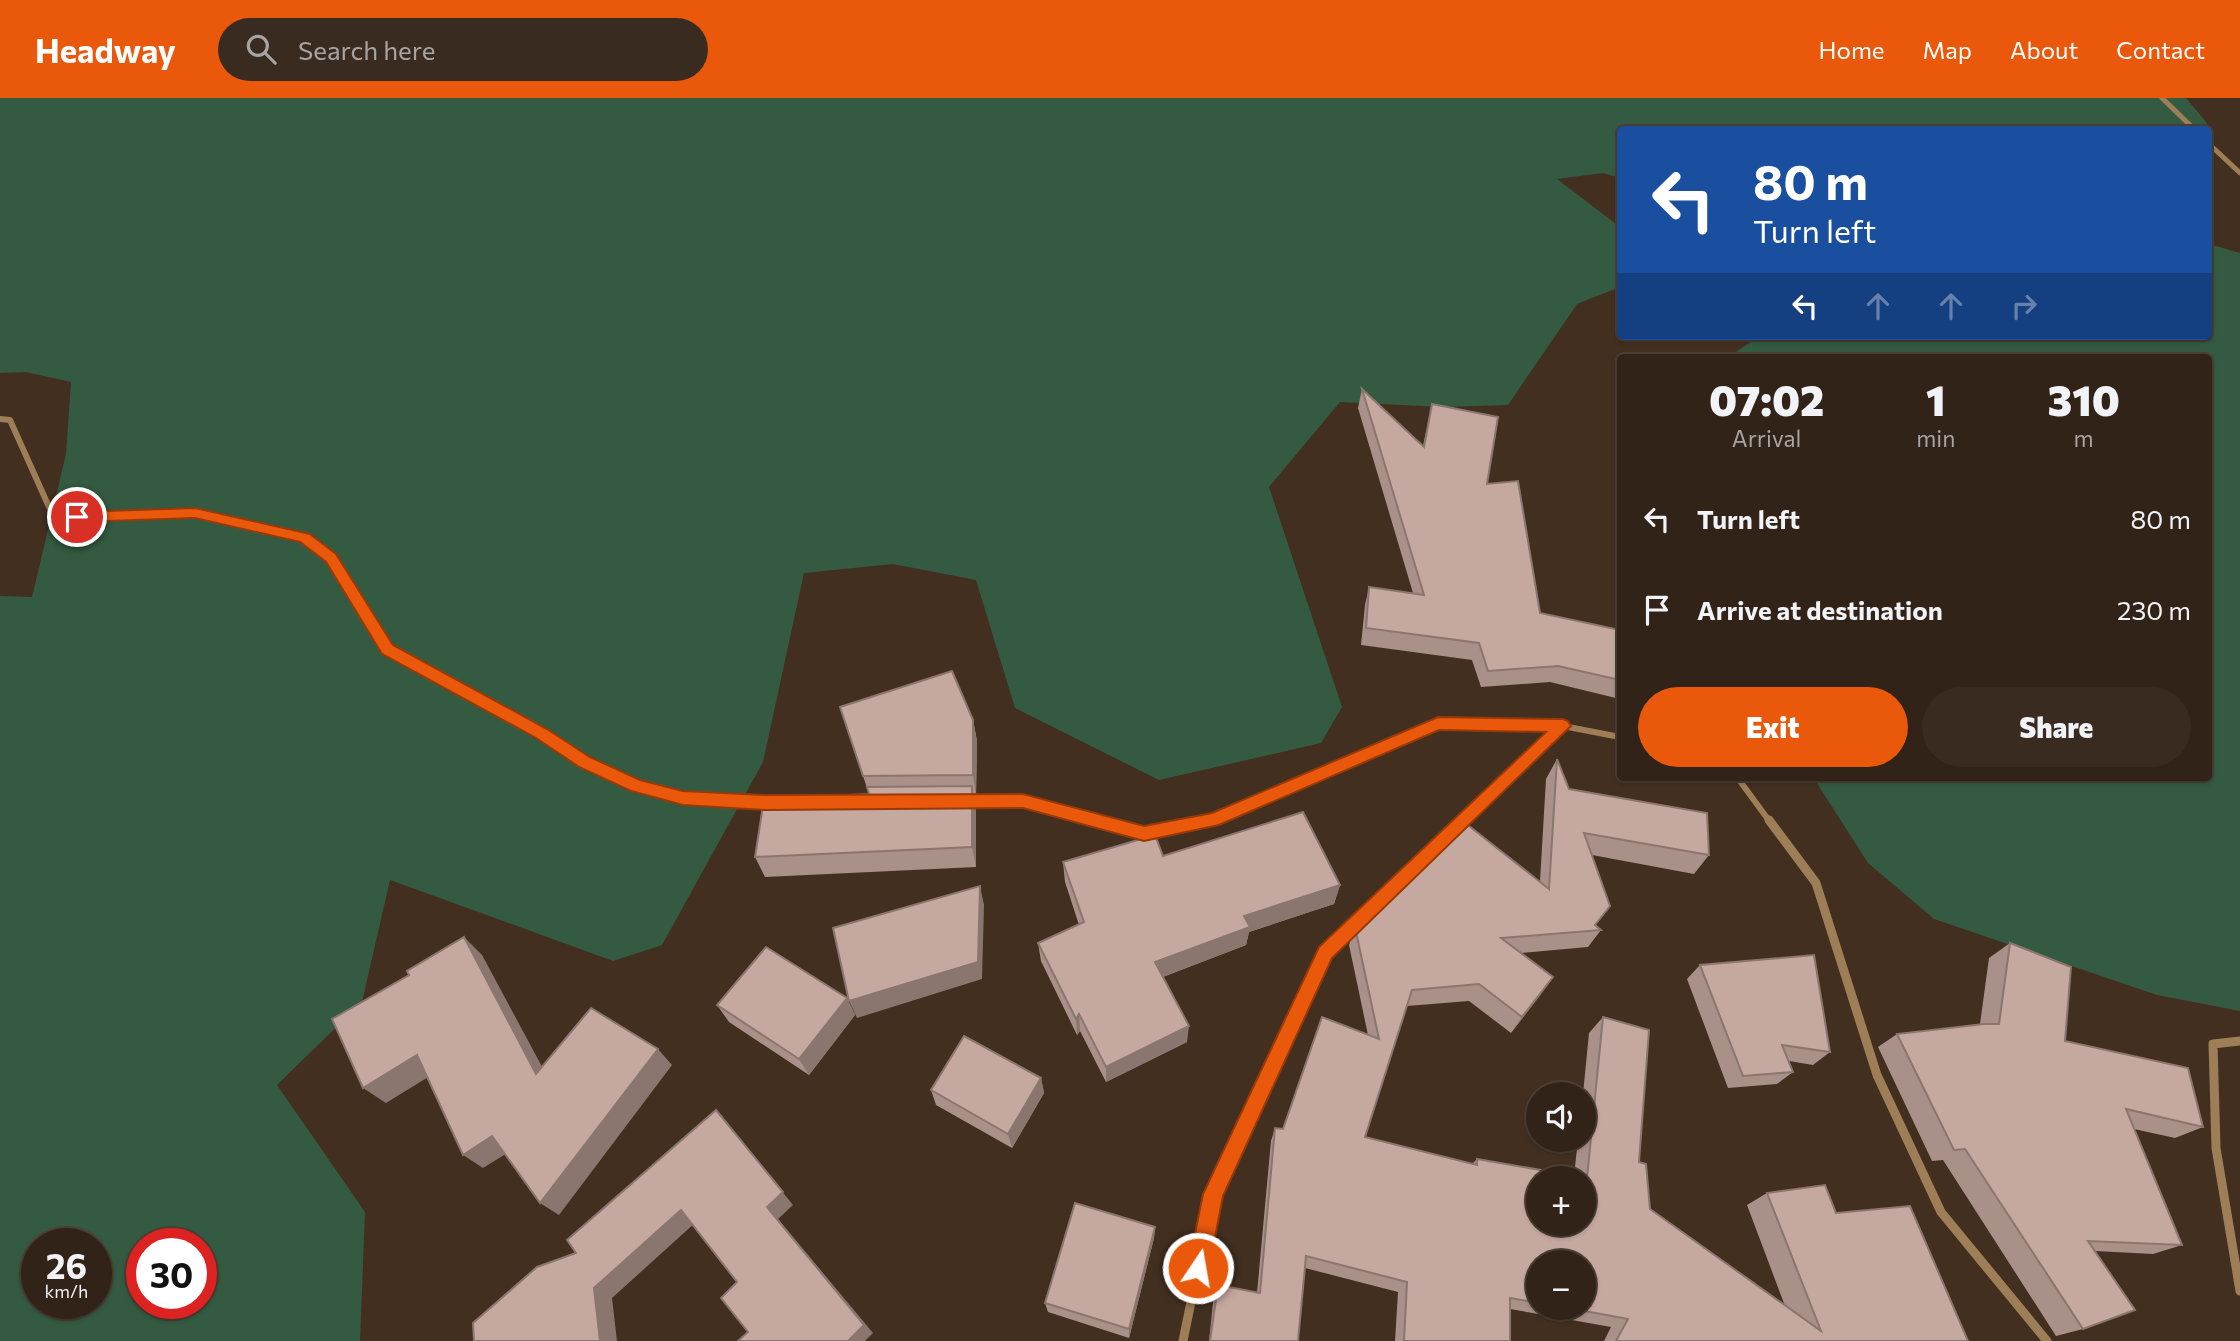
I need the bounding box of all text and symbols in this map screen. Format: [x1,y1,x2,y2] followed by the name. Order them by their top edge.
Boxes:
[218,18,708,81] search box
[35,29,176,70] text: Headway
[242,30,280,68] icon: search
[298,34,436,65] text: Search here
[1819,35,1885,64] text: Home
[1923,35,1972,64] text: Map
[2010,35,2078,64] text: About
[2116,35,2205,64] text: Contact
[1753,150,1868,210] text: 80 m
[1638,154,1729,245] icon: left
[1753,210,1877,250] text: Turn left
[1786,287,1824,325] icon: left
[1859,287,1897,325] icon: ahead
[1932,287,1970,325] icon: ahead
[2005,287,2043,325] icon: right
[1709,373,1824,425] text: 07:02
[1926,373,1946,425] text: 1
[2047,373,2120,425] text: 310
[1732,424,1801,452] text: Arrival
[1916,424,1955,452] text: min
[2074,424,2094,452] text: m
[47,487,107,547] pin
[58,498,96,536] icon: arrive
[1638,500,1676,538] icon: left
[1697,503,1800,534] text: Turn left
[2131,503,2191,534] text: 80 m
[1638,591,1676,629] icon: arrive
[1697,594,1943,625] text: Arrive at destination
[2117,594,2191,625] text: 230 m
[1638,687,1908,767] button: Exit
[1922,687,2191,767] button: Share
[1526,1082,1596,1320] map controls
[1526,1082,1596,1152] button: sound
[1526,1166,1596,1236] button: +
[126,1228,217,1319] speed limit sign: 30
[1161,1231,1235,1305] position arrow
[46,1243,87,1286] text: 26
[1526,1250,1596,1320] button: −
[45,1280,88,1302] text: km/h

